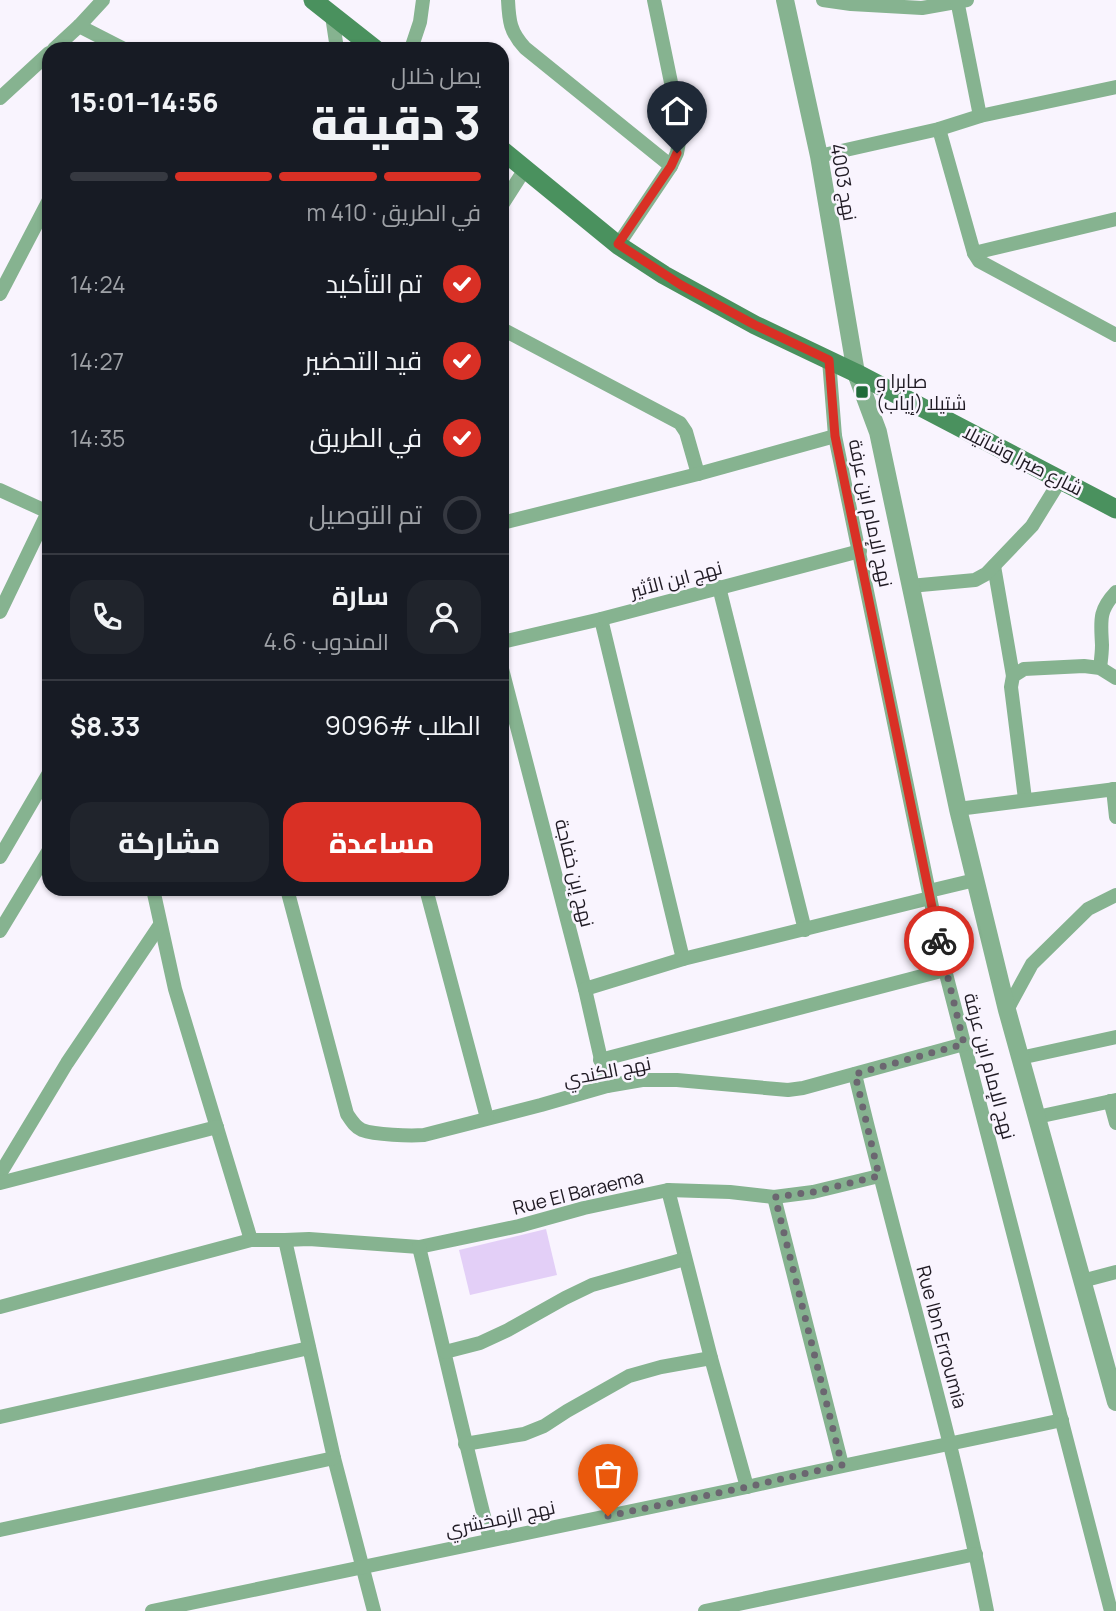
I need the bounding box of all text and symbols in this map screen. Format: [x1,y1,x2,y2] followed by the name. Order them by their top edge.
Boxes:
[391,59,481,91] text: يصل خلال
[647,81,707,153] pin
[70,84,218,120] text: 14:56–15:01
[311,91,481,154] text: 3 دقيقة
[658,92,696,130] icon: home
[823,141,864,223] street label: نهج 4003
[306,196,481,228] text: في الطريق · 410 m
[325,265,422,301] text: تم التأكيد
[443,265,481,303] icon: check
[70,268,126,300] text: 14:24
[304,342,422,378] text: قيد التحضير
[443,342,481,380] icon: check
[70,345,124,377] text: 14:27
[876,368,966,416] place label: صابرا و شتيلا (إياب)
[854,384,870,400] marker: صابرا و شتيلا (إياب)
[309,419,422,455] text: في الطريق
[443,419,481,457] icon: check
[958,419,1087,502] street label: شارع صبرا وشاتيلا
[70,422,125,454] text: 14:35
[842,436,899,590] street label: نهج الإمام ابن عرفة
[309,496,422,532] text: تم التوصيل
[626,554,725,605] street label: نهج ابن الأثير
[332,577,389,613] text: سارة
[70,580,144,654] button: phone
[407,580,481,654] button: person
[264,625,389,657] text: المندوب · 4.6
[325,707,481,743] text: الطلب #9096
[70,708,140,744] text: $8.33
[70,802,269,882] button: مشاركة
[283,802,481,882] button: مساعدة
[548,816,601,930] street label: نهج إبن خفاجة
[904,906,974,976] courier
[920,922,958,960] icon: bike
[957,990,1022,1143] street label: نهج الإمام ابن عرفة
[561,1050,654,1094] street label: نهج الكندي
[510,1163,646,1221] street label: Rue El Baraema
[910,1263,974,1411] street label: Rue Ibn Erroumia
[578,1444,638,1516] pin
[589,1455,627,1493] icon: bag
[443,1494,558,1544] street label: نهج الزمخشري

